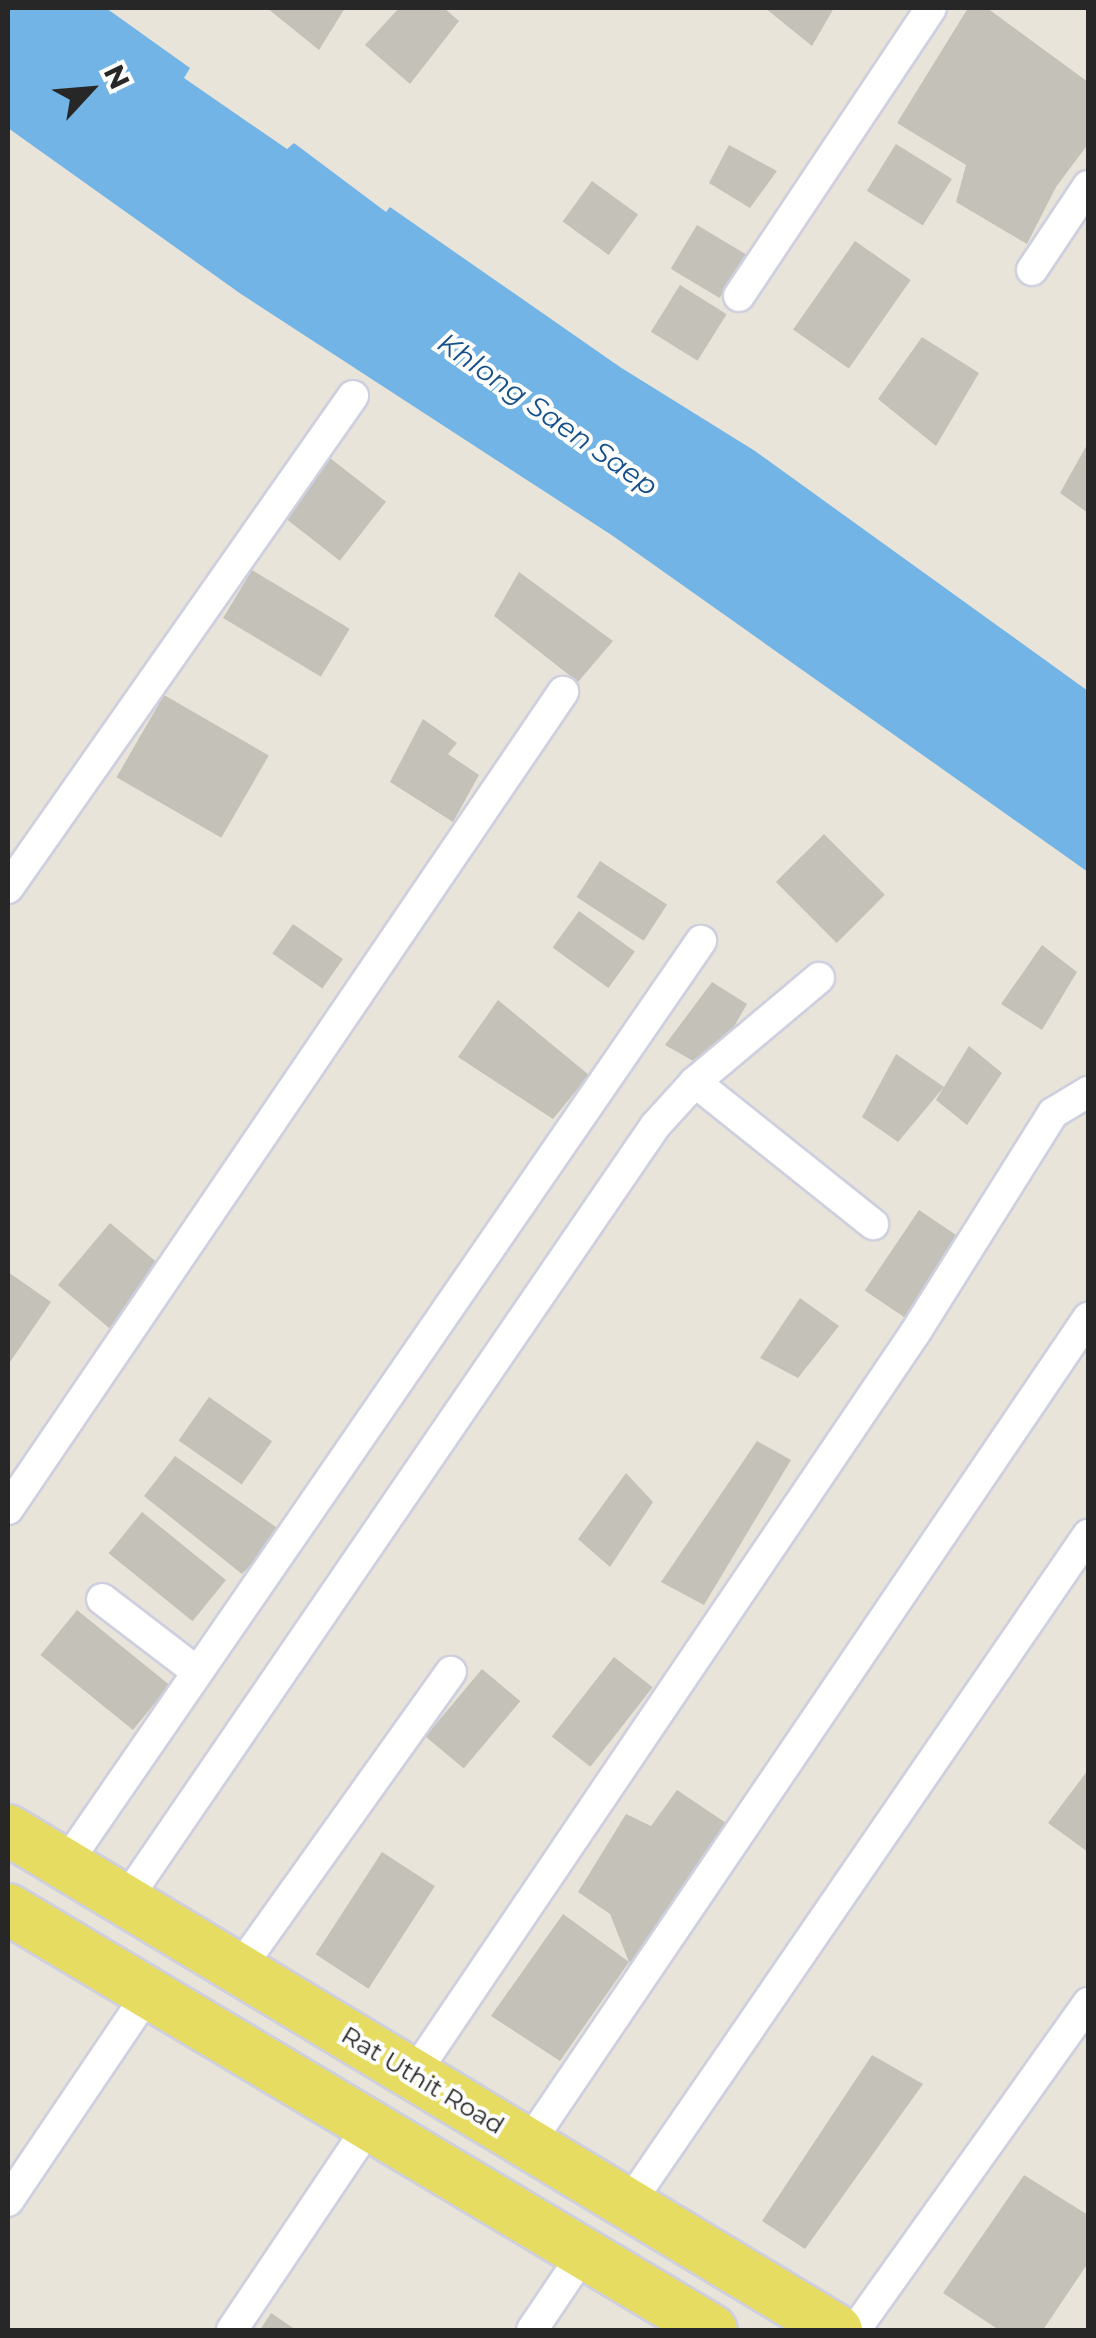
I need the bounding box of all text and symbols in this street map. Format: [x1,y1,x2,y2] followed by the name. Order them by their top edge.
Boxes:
[40,40,140,140] north arrow
[97,59,137,94] text: N
[432,325,664,503] water label: Khlong Saen Saep
[336,2020,510,2140] street label: Rat Uthit Road

